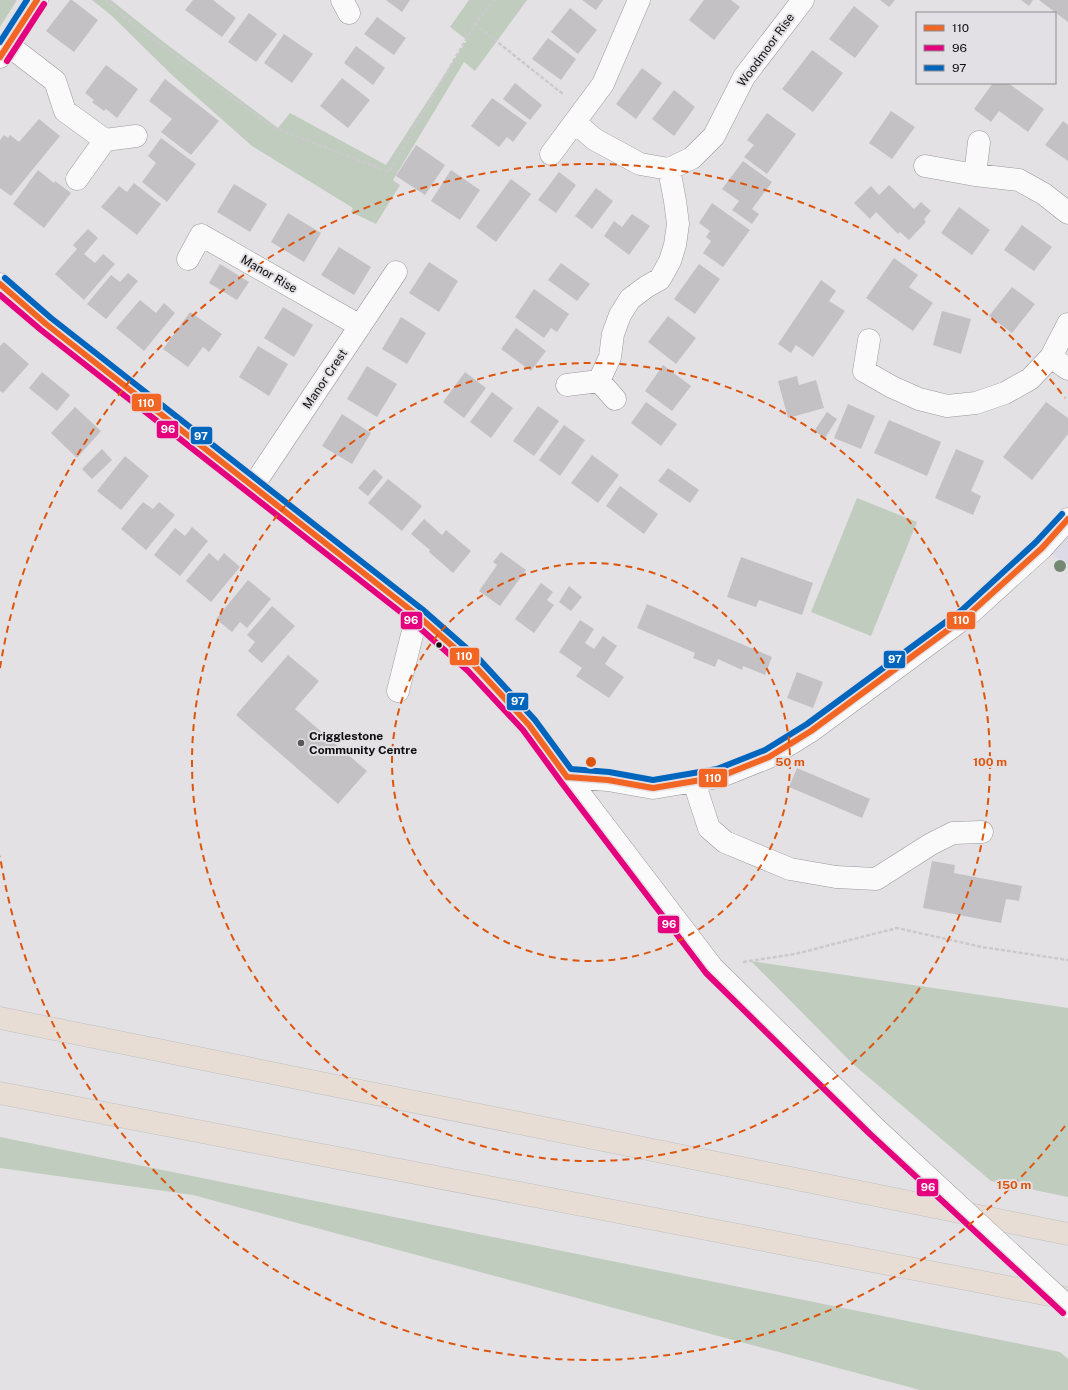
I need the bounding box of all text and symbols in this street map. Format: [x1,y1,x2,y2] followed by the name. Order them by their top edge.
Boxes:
[735,10,797,89] street label: Woodmoor Rise
[916,12,1056,84] legend
[952,21,969,35] text: 110
[952,41,967,55] text: 96
[952,61,966,75] text: 97
[238,252,300,296] street label: Manor Rise
[300,346,350,411] street label: Manor Crest
[131,393,162,412] line badge: 110
[138,397,154,409] text: 110
[156,420,179,439] line badge: 96
[161,423,175,435] text: 96
[190,426,213,445] line badge: 97
[194,430,208,442] text: 97
[400,611,423,630] line badge: 96
[946,611,976,630] line badge: 110
[404,614,418,626] text: 96
[953,614,969,626] text: 110
[434,640,444,650] unlabelled marker
[449,647,480,666] line badge: 110
[456,650,472,662] text: 110
[883,650,906,669] line badge: 97
[888,653,902,665] text: 97
[506,692,529,711] line badge: 97
[511,695,525,707] text: 97
[309,729,417,757] place label: Crigglestone Community Centre
[296,738,306,748] marker: Crigglestone Community Centre
[584,755,598,769] centre of rings
[775,755,805,769] text: 50 m
[973,755,1007,769] text: 100 m
[698,768,728,788] line badge: 110
[705,772,721,784] text: 110
[657,915,680,934] line badge: 96
[662,918,676,930] text: 96
[916,1178,939,1197] line badge: 96
[997,1178,1031,1192] text: 150 m
[921,1181,935,1193] text: 96

